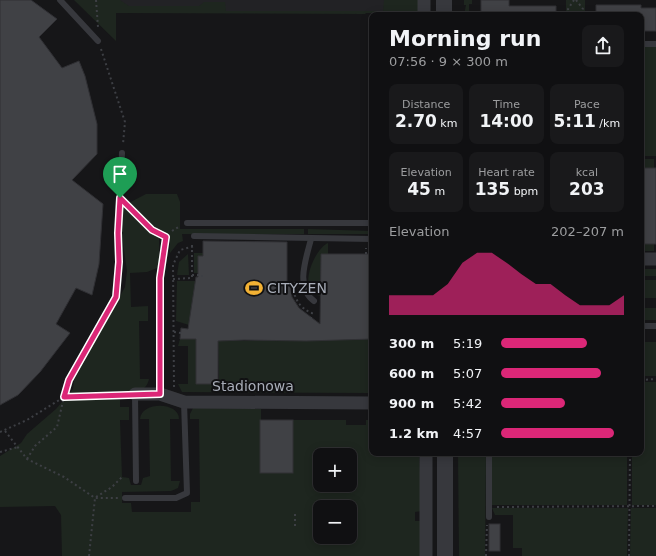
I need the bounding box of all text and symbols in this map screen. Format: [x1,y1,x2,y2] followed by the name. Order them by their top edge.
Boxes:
[582,25,624,67] button: share
[389,26,541,51] text: Morning run
[389,54,508,69] text: 07:56 · 9 × 300 m
[402,98,450,111] text: Distance
[493,98,520,111] text: Time
[574,98,600,111] text: Pace
[395,111,437,131] text: 2.70
[479,111,534,131] text: 14:00
[554,111,596,131] text: 5:11
[437,117,457,130] text: km
[596,117,620,130] text: /km
[103,157,137,198] pin
[109,163,131,185] icon: arrive
[401,166,452,179] text: Elevation
[478,166,535,179] text: Heart rate
[576,166,598,179] text: kcal
[407,179,431,199] text: 45
[475,179,510,199] text: 135
[569,179,605,199] text: 203
[431,185,445,198] text: m
[510,185,538,198] text: bpm
[389,224,449,239] text: Elevation
[551,224,624,239] text: 202–207 m
[244,278,264,298] sports icon: CITYZEN
[267,280,327,296] place label: CITYZEN
[389,336,434,351] text: 300 m
[453,336,482,351] text: 5:19
[389,366,434,381] text: 600 m
[453,366,482,381] text: 5:07
[212,378,294,394] street label: Stadionowa
[389,396,434,411] text: 900 m
[453,396,482,411] text: 5:42
[389,426,439,441] text: 1.2 km
[453,426,482,441] text: 4:57
[313,448,357,544] map controls
[313,448,357,492] button: +
[313,500,357,544] button: −

